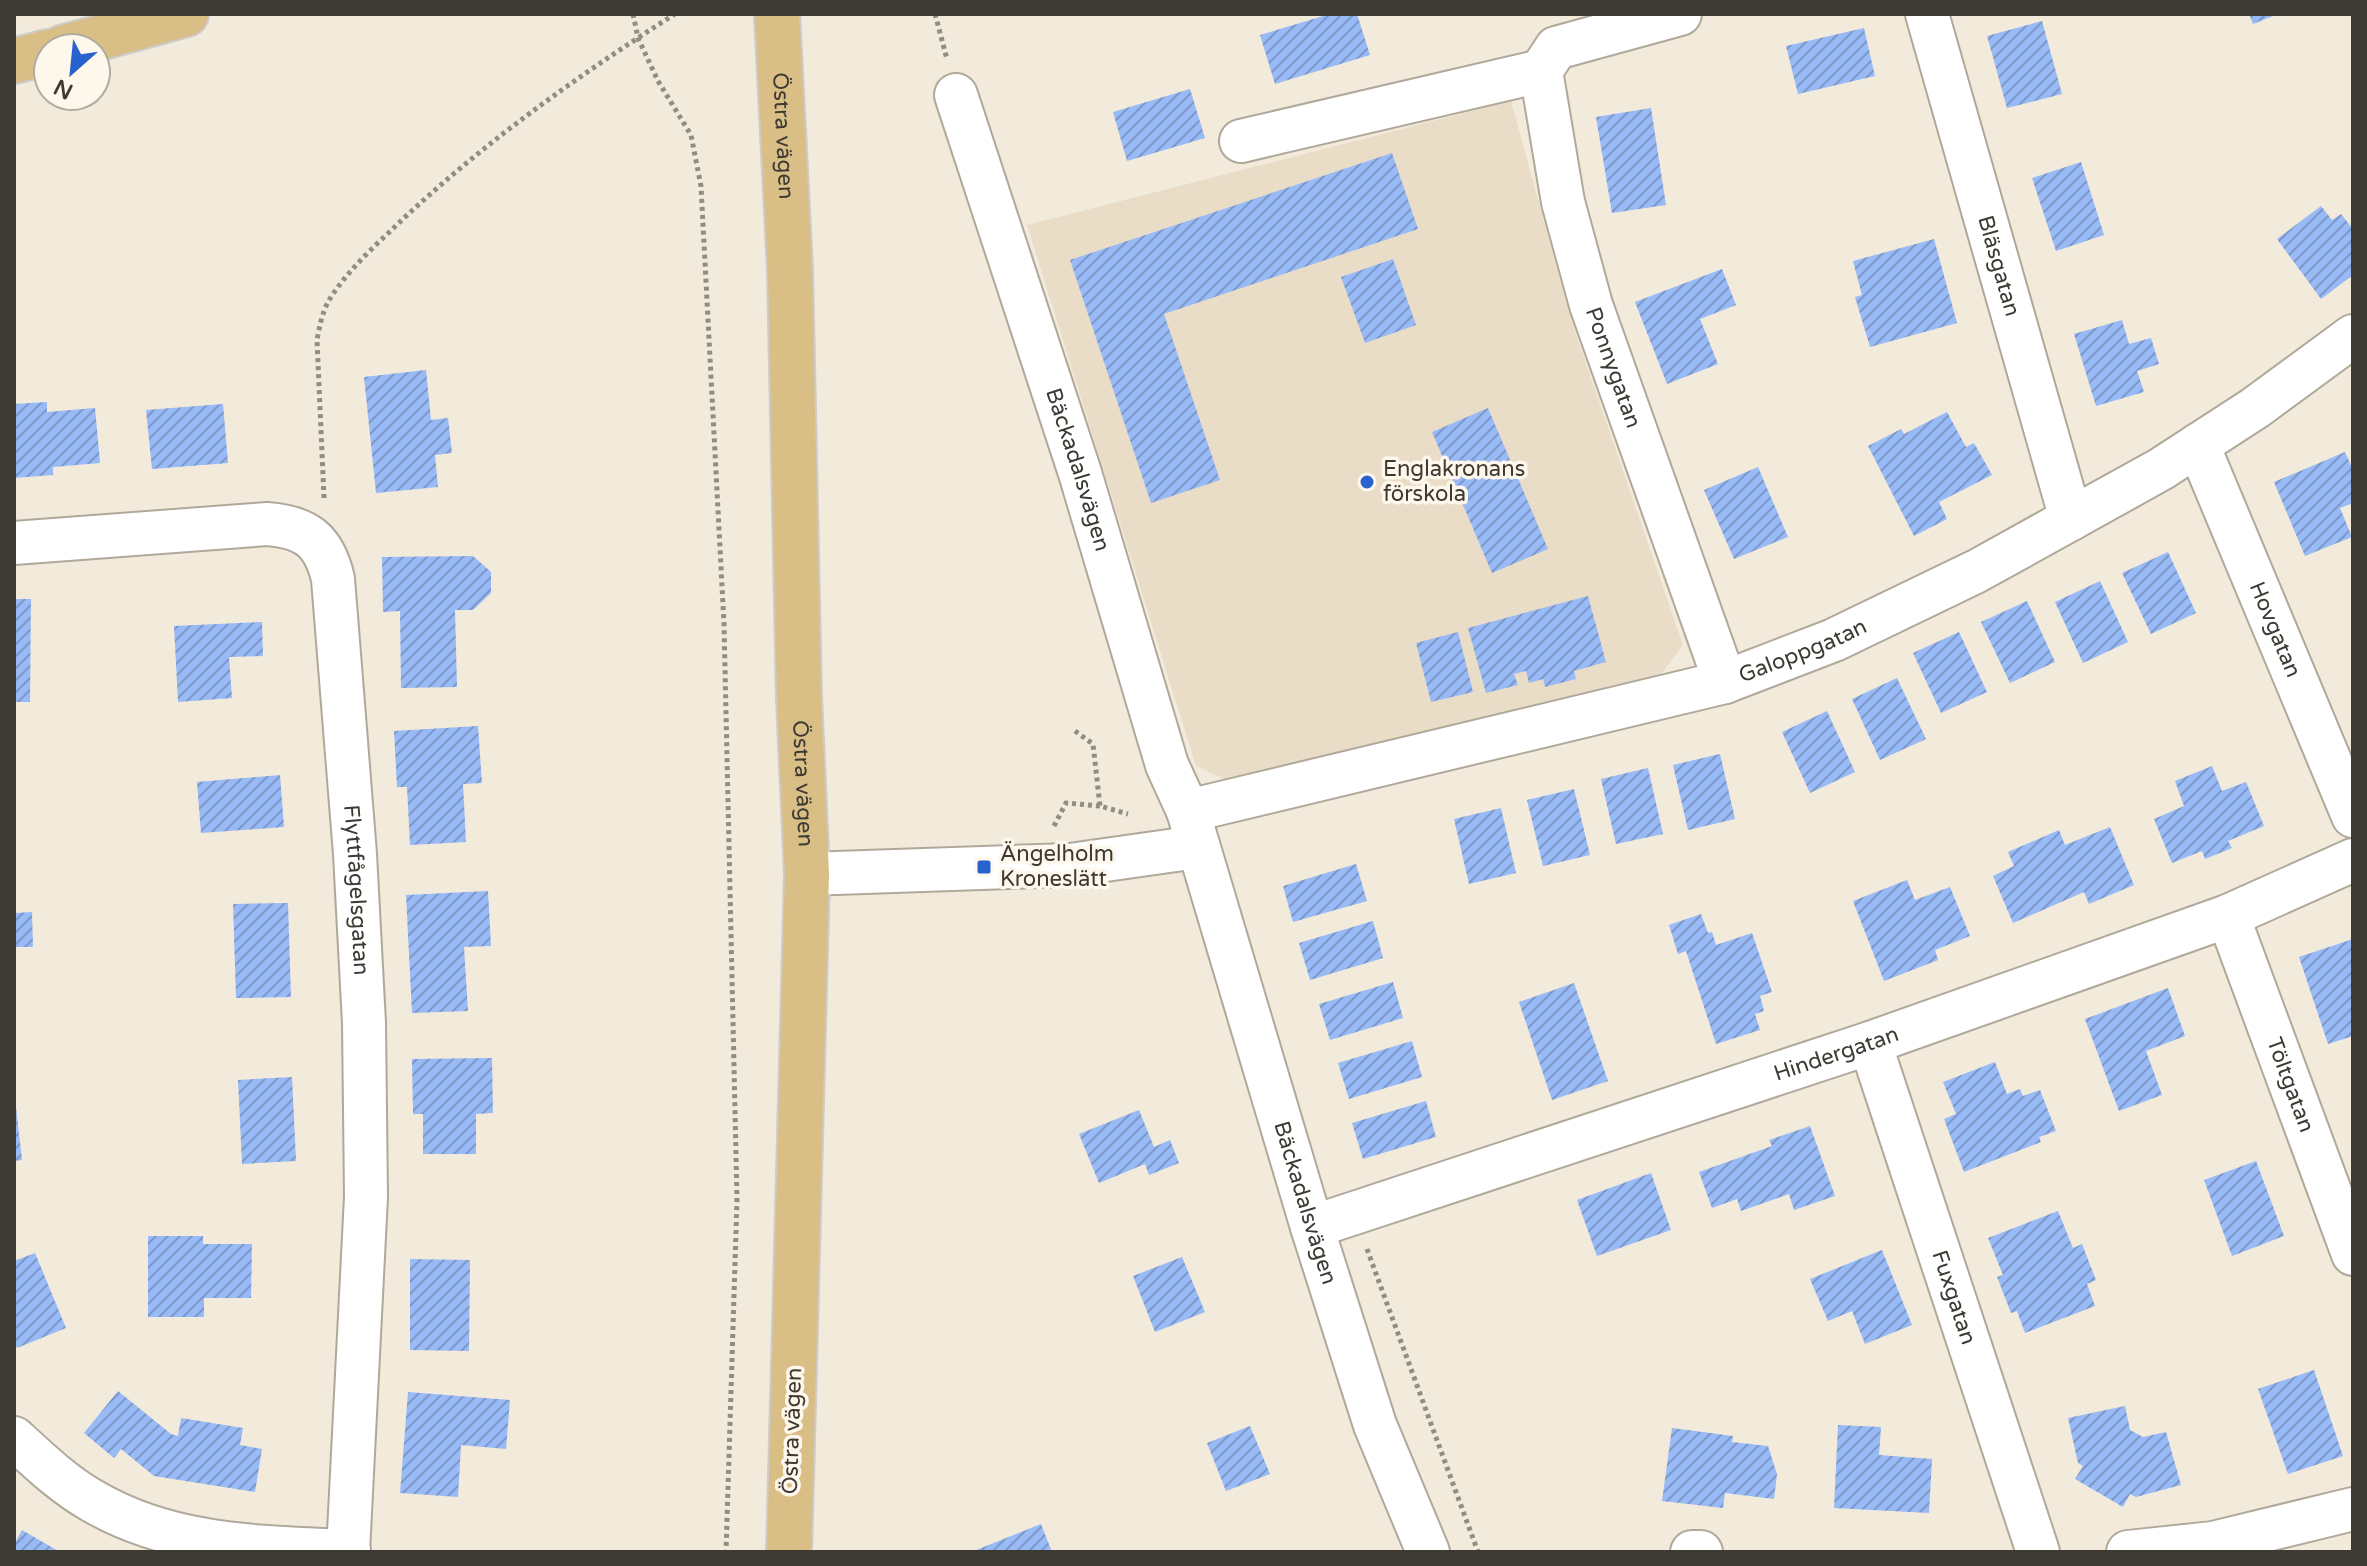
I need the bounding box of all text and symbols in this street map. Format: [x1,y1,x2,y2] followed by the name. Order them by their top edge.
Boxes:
[32,32,112,112] north arrow
[767,72,799,200] street label: Östra vägen
[50,73,77,105] text: N
[1972,213,2026,319] street label: Bläsgatan
[1580,304,1647,431] street label: Ponnygatan
[1040,385,1116,554] street label: Bäckadalsvägen
[1383,456,1525,507] place label: Englakronans förskola
[1358,473,1376,491] marker: Englakronans förskola
[2244,578,2307,681] street label: Hovgatan
[1735,613,1871,688] street label: Galoppgatan
[787,720,819,847] street label: Östra vägen
[338,804,374,976] street label: Flyttfågelsgatan
[1000,841,1114,892] place label: Ängelholm Kroneslätt
[975,858,993,876] marker: Ängelholm Kroneslätt
[1770,1021,1902,1087] street label: Hindergatan
[2261,1034,2320,1136] street label: Töltgatan
[1268,1118,1342,1288] street label: Bäckadalsvägen
[1926,1247,1982,1348] street label: Fuxgatan
[777,1367,807,1495] street label: Östra vägen

